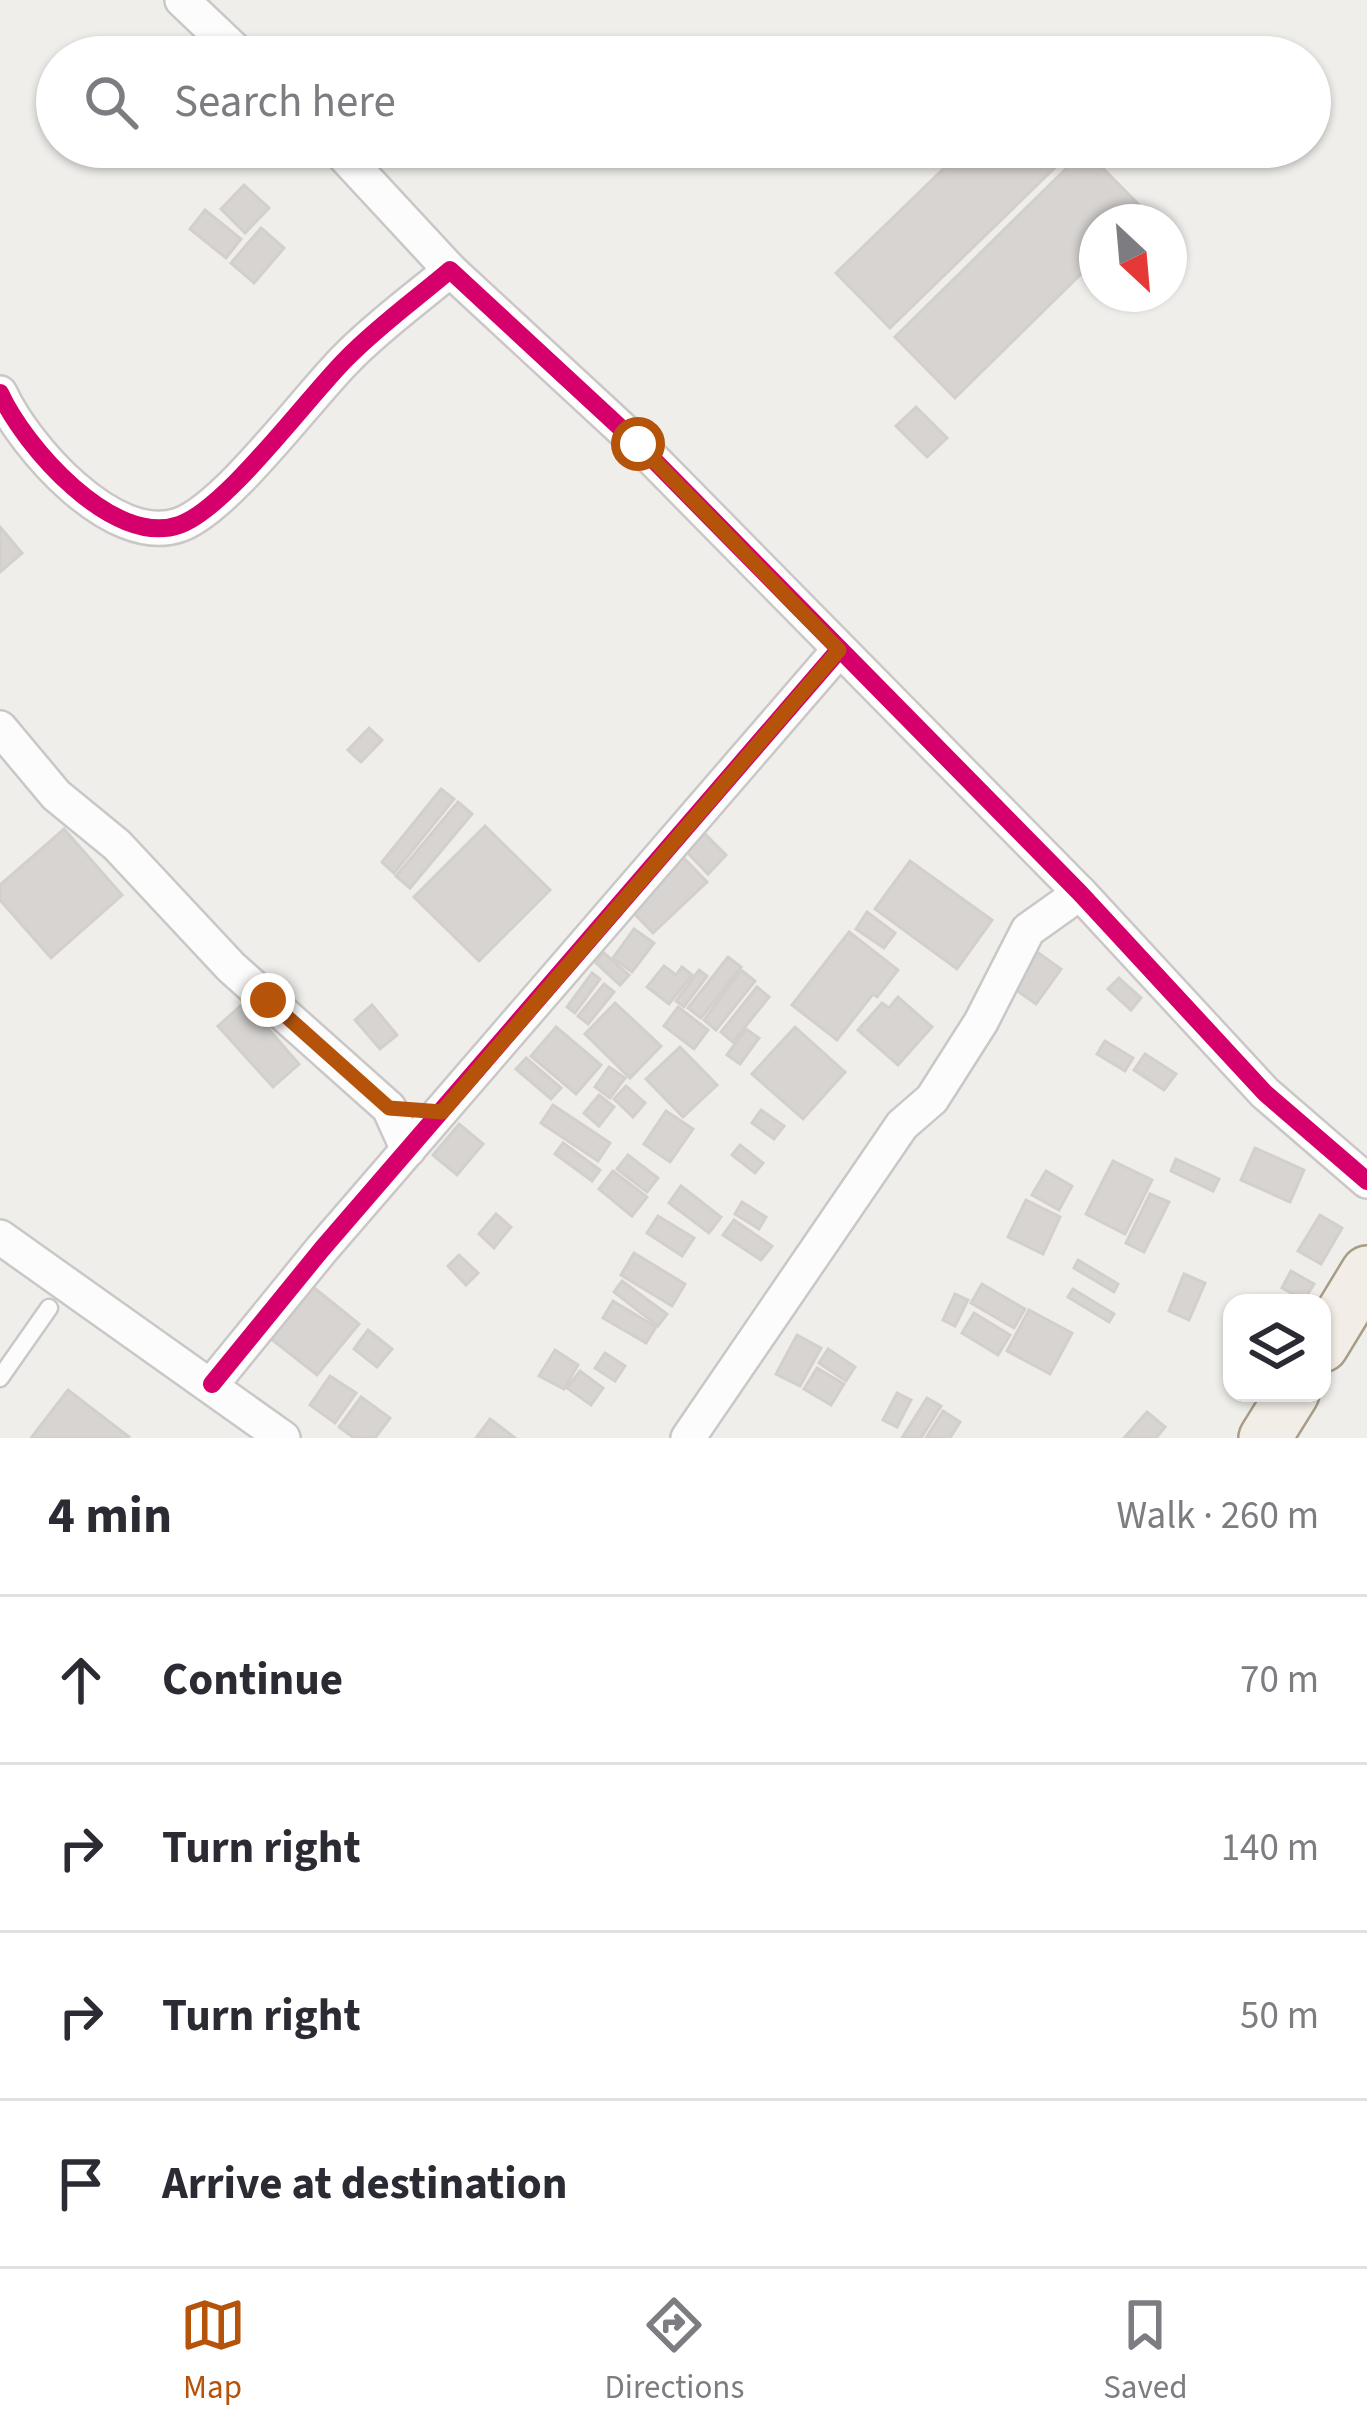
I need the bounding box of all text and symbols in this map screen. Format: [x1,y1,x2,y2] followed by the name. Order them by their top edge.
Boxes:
[36,36,1331,168] search box
[78,69,144,135] icon: search
[174,70,396,134] text: Search here
[1079,204,1187,312] north arrow
[611,417,665,471] route start
[241,973,295,1027] route end
[1223,1294,1331,1402] map controls
[1223,1294,1331,1402] button: layers
[48,1480,172,1552] text: 4 min
[1116,1488,1319,1544] text: Walk · 260 m
[48,1647,114,1713] icon: ahead
[162,1648,343,1712] text: Continue
[1240,1652,1319,1708] text: 70 m
[48,1815,114,1881] icon: right
[162,1816,361,1880] text: Turn right
[1221,1820,1319,1876] text: 140 m
[48,1983,114,2049] icon: right
[162,1984,361,2048] text: Turn right
[1240,1988,1319,2044] text: 50 m
[48,2151,114,2217] icon: arrive
[162,2152,567,2216] text: Arrive at destination
[180,2292,246,2411] tab: Map
[605,2292,744,2411] tab: Directions
[1103,2292,1187,2411] tab: Saved

